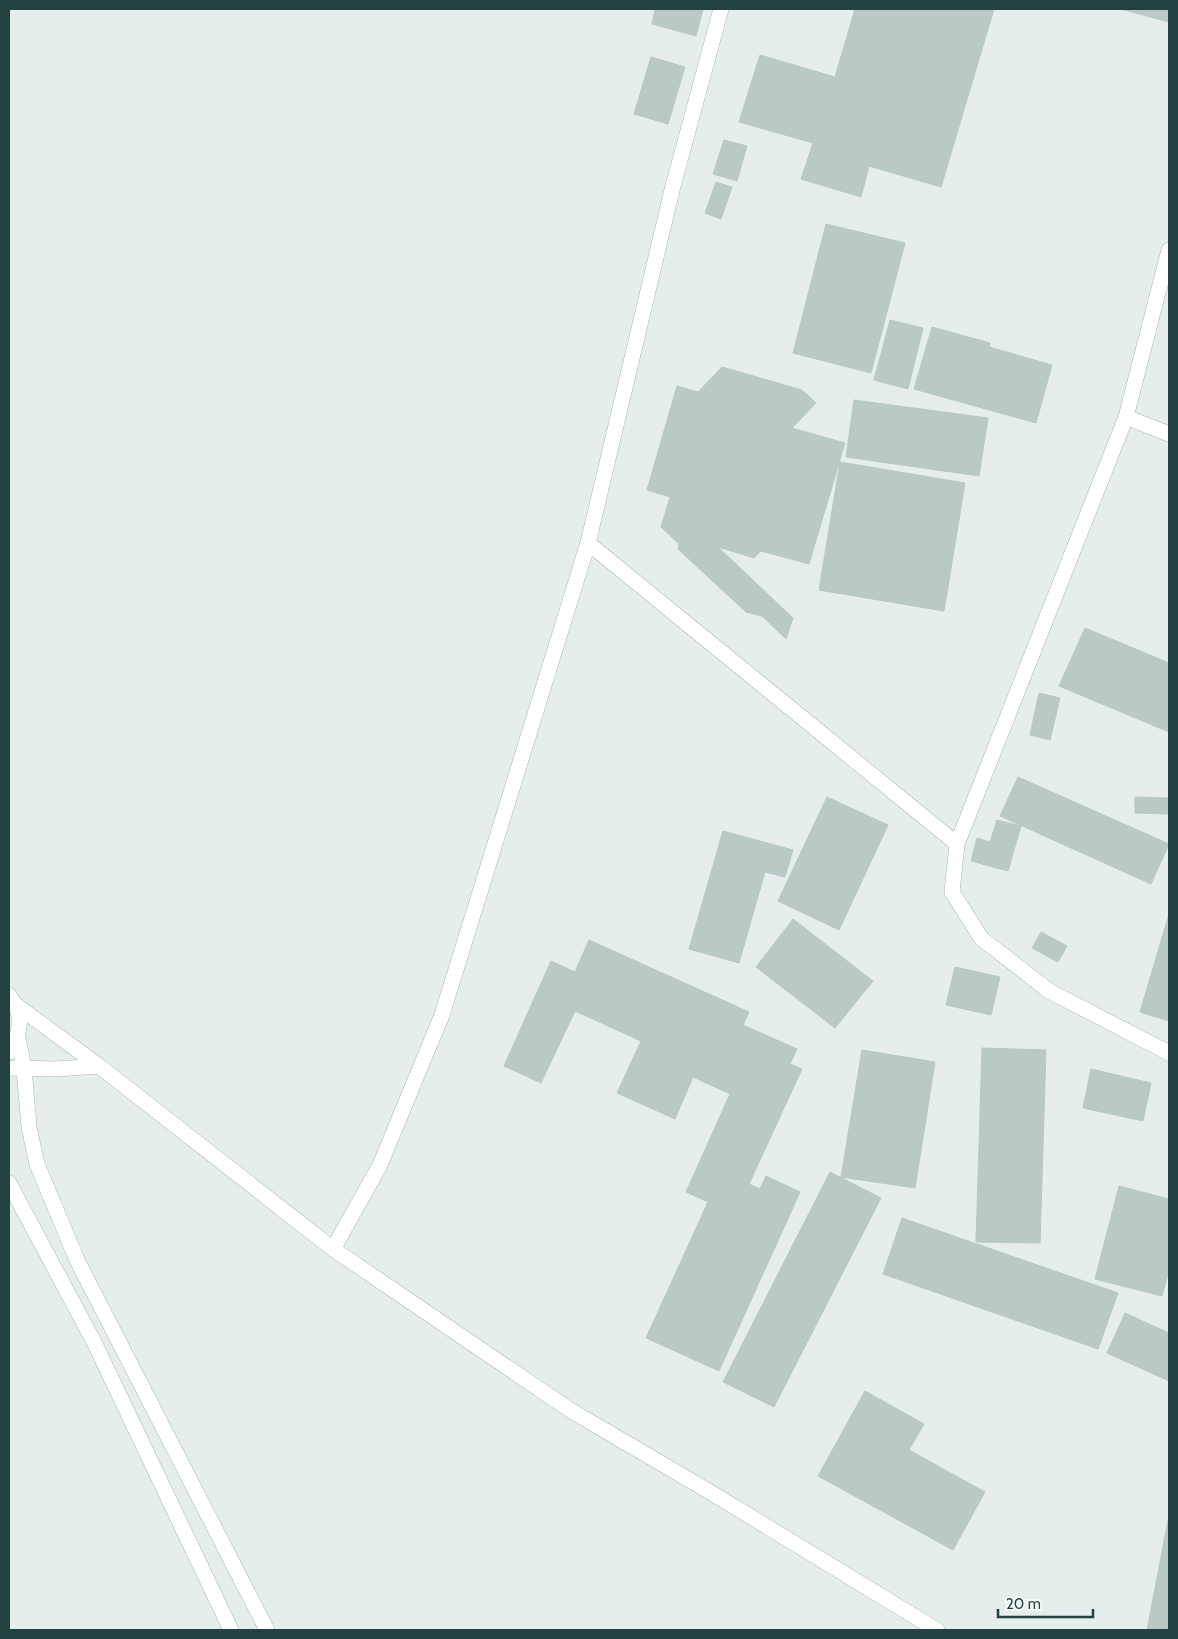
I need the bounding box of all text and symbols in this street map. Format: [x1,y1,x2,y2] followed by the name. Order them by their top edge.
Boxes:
[998,1586,1093,1618] scale bar
[1006,1595,1041,1613] text: 20 m

